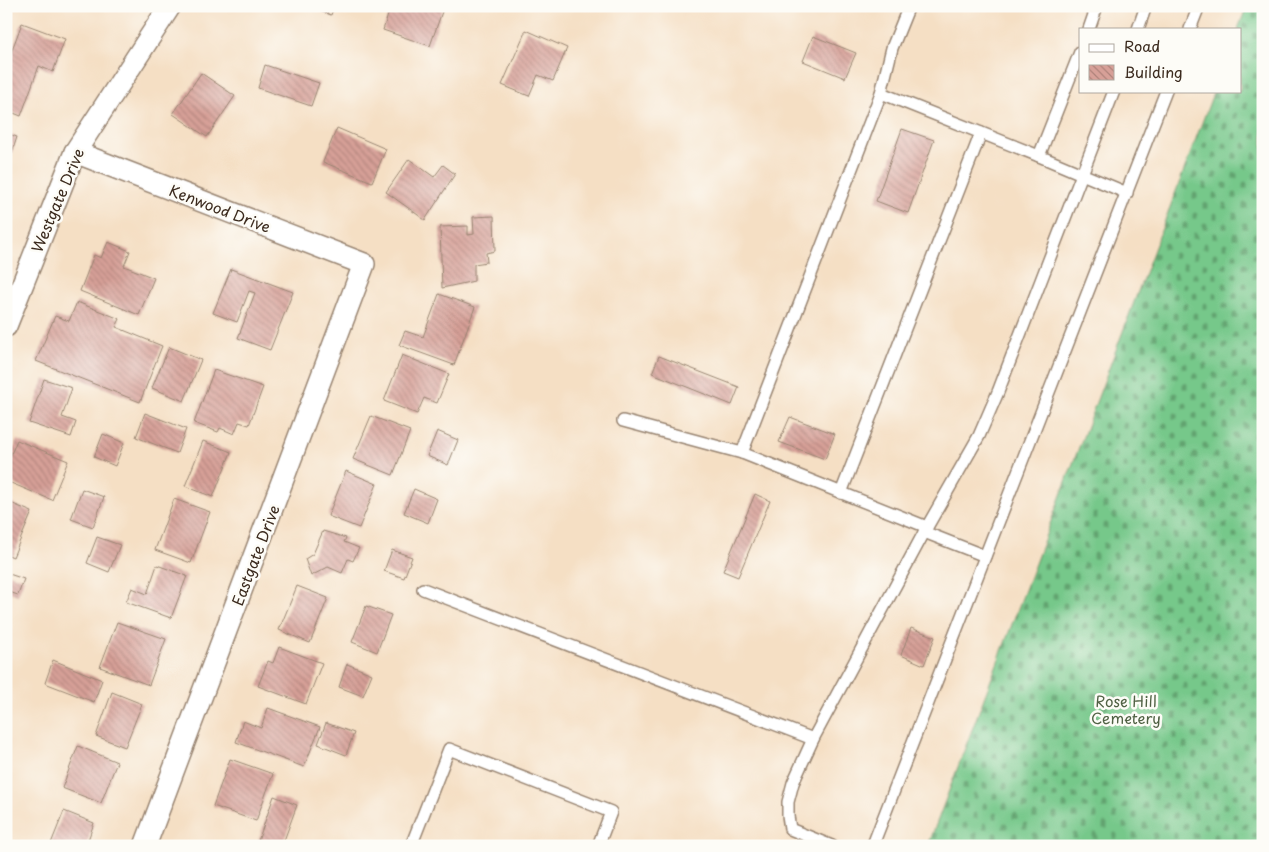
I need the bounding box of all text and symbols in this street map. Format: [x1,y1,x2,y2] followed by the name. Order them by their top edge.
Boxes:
[1079,28,1242,92] legend
[1124,34,1160,57] text: Road
[1124,60,1183,83] text: Building
[25,144,89,256] street label: Westgate Drive
[166,178,274,238] street label: Kenwood Drive
[225,501,285,609] street label: Eastgate Drive
[1091,689,1161,729] park label: Rose Hill Cemetery

